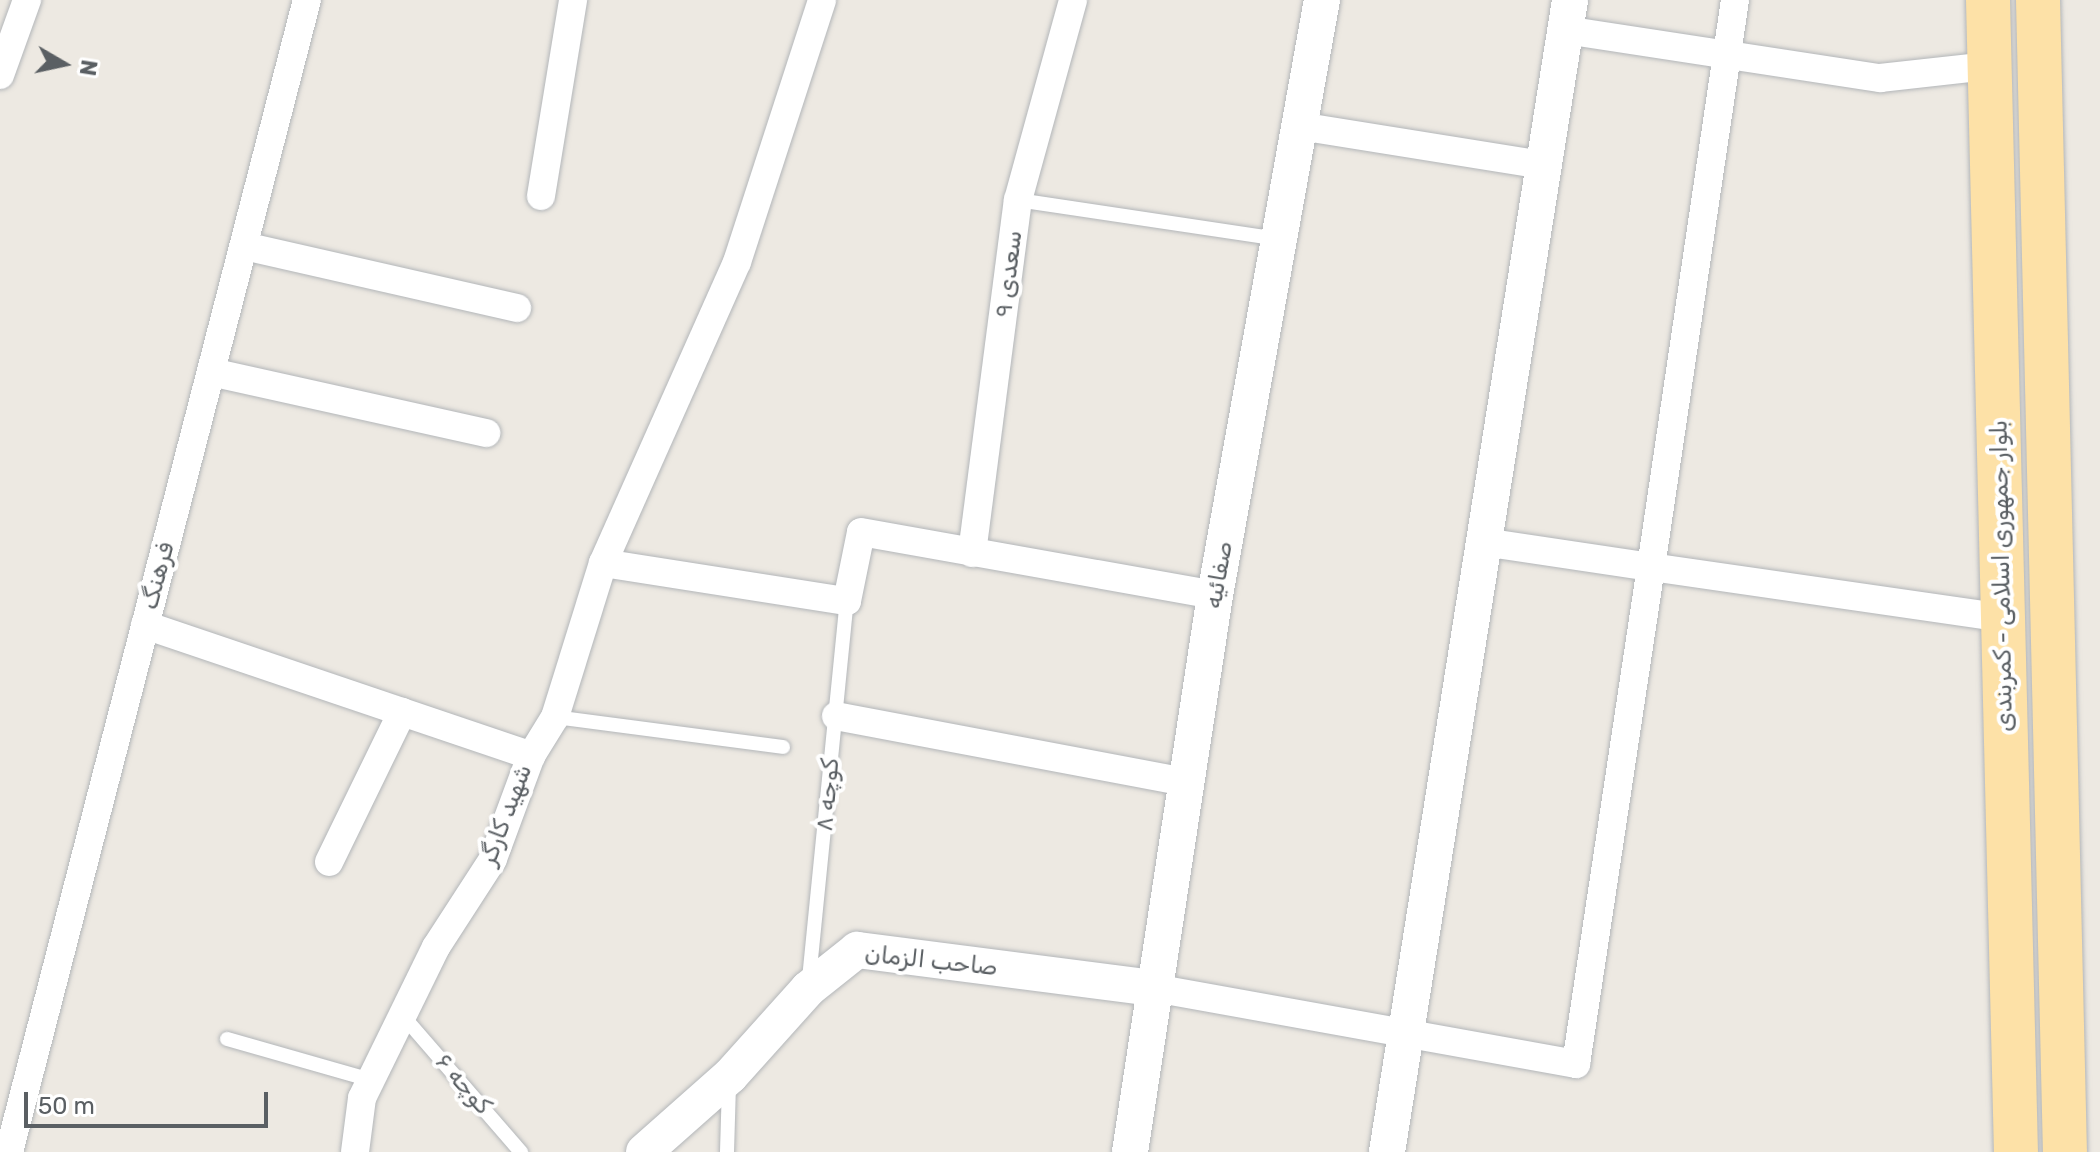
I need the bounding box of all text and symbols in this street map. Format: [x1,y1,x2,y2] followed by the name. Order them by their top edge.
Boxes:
[24,24,104,104] north arrow
[74,58,103,78] text: N
[989,229,1029,319] street label: سعدی ۹
[1985,420,2019,732] street label: بلوار جمهوری اسلامی - کمربندی
[135,539,181,613] street label: فرهنگ
[1199,539,1239,611] street label: صفائیه
[810,757,846,833] street label: کوچه ۸
[474,760,538,870] street label: شهید کارگر
[863,940,999,982] street label: صاحب الزمان
[429,1048,497,1120] street label: کوچه ۶
[28,1076,272,1126] scale bar
[38,1092,95,1120] text: 50 m

